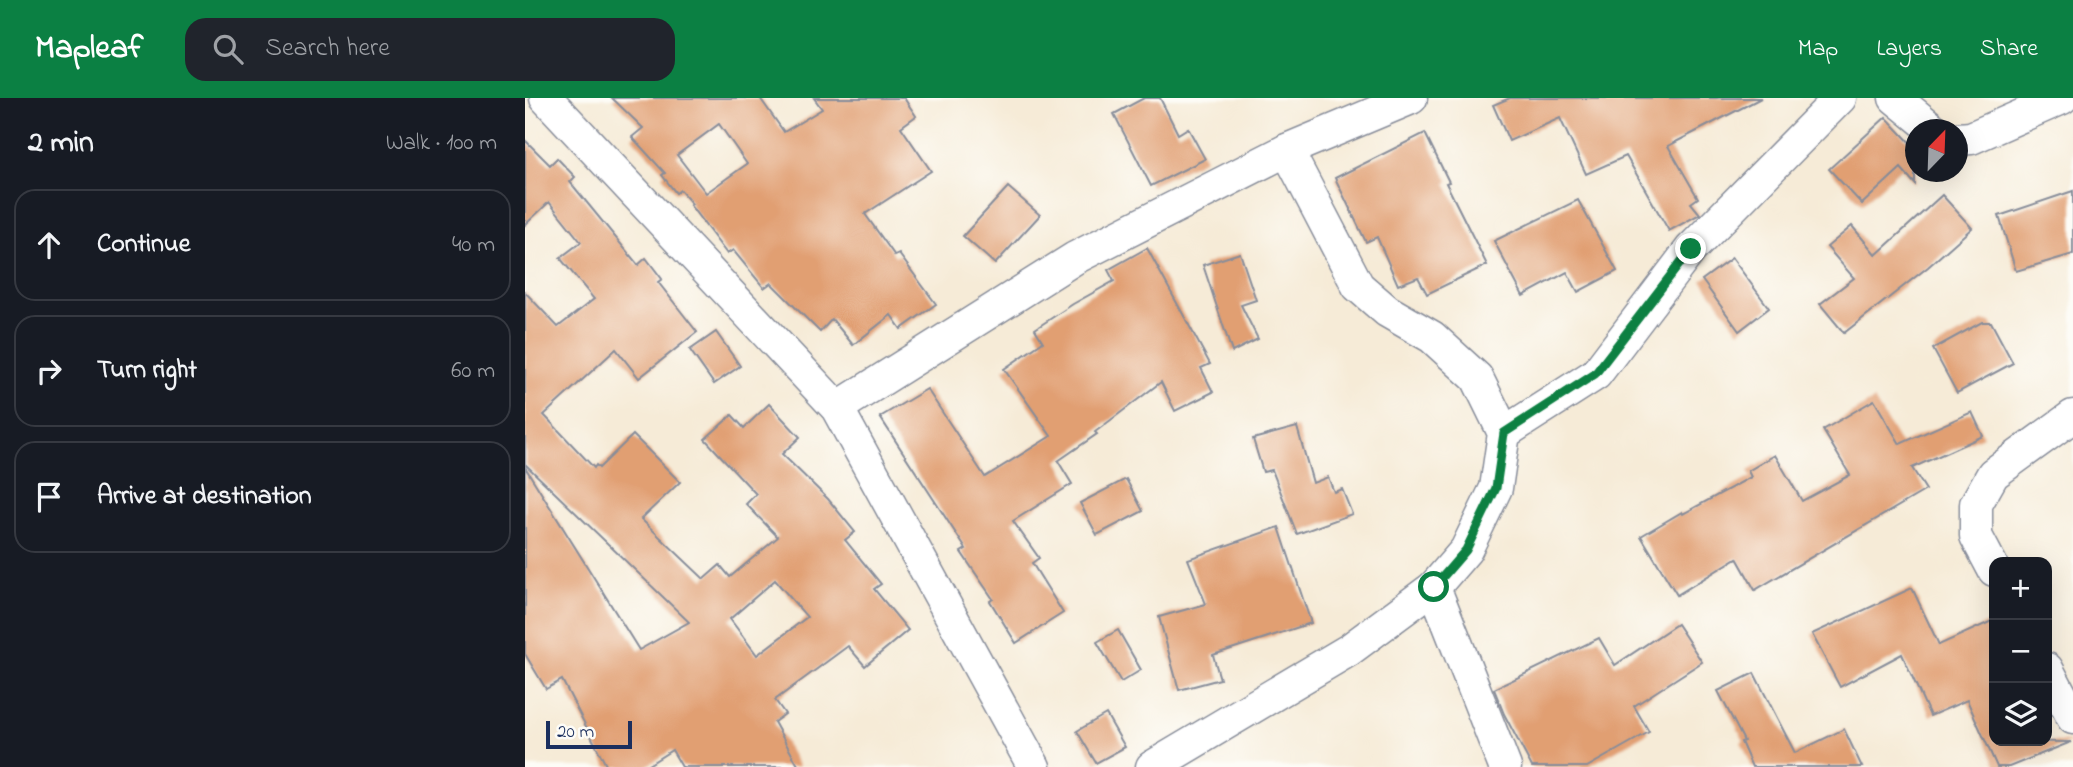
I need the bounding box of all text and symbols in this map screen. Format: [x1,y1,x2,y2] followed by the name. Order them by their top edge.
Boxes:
[185,18,675,81] search box
[35,25,143,73] text: Mapleaf
[209,30,247,68] icon: search
[265,30,390,68] text: Search here
[1798,32,1838,67] text: Map
[1876,32,1942,67] text: Layers
[1980,32,2038,67] text: Share
[1905,119,1968,182] north arrow
[28,122,94,166] text: 2 min
[386,127,497,160] text: Walk · 100 m
[30,226,68,264] icon: ahead
[97,226,190,264] text: Continue
[452,229,495,262] text: 40 m
[1675,233,1706,264] route end
[30,352,68,390] icon: right
[97,352,197,390] text: Turn right
[451,355,495,388] text: 60 m
[30,478,68,516] icon: arrive
[97,478,312,516] text: Arrive at destination
[1989,557,2052,746] map controls
[1989,557,2052,620] button: +
[1418,571,1449,602] route start
[1989,620,2052,683] button: −
[1989,683,2052,746] button: layers
[546,718,632,750] scale bar
[557,719,594,746] text: 20 m

